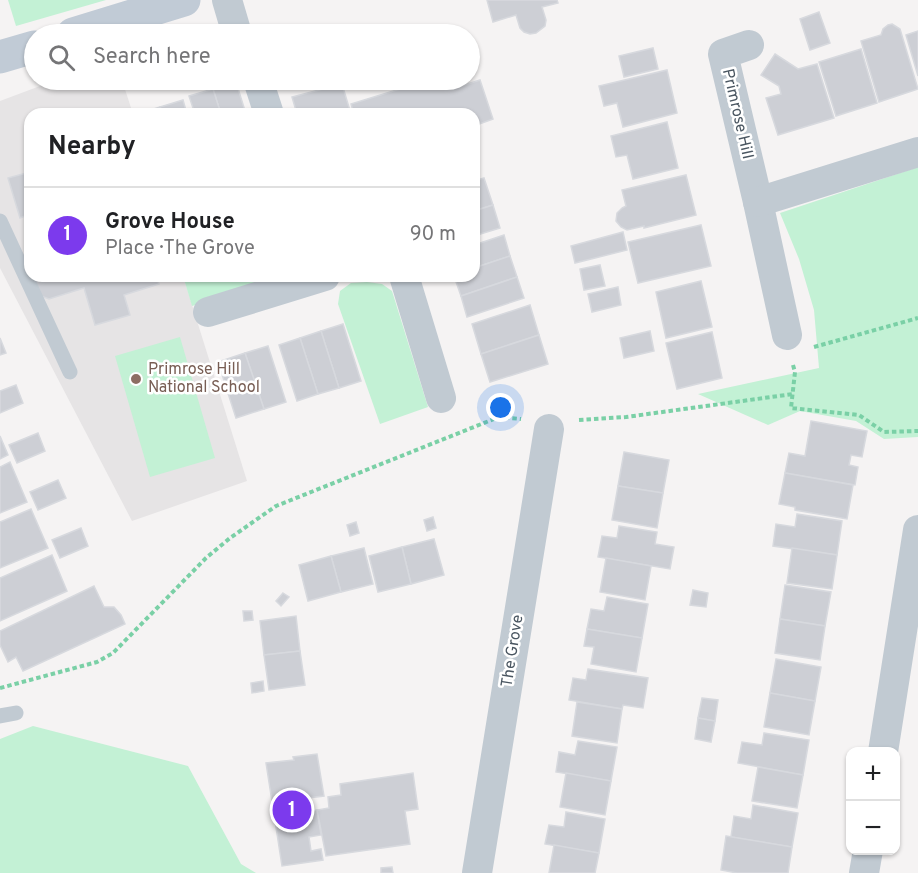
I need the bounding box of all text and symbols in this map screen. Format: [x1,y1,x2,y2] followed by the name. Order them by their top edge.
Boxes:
[24,24,480,90] search box
[45,41,78,74] icon: search
[93,44,211,71] text: Search here
[717,67,757,161] street label: Primrose Hill
[48,131,136,164] text: Nearby
[105,209,235,236] text: Grove House
[64,222,72,248] text: 1
[410,222,456,248] text: 90 m
[105,236,255,262] text: Place · The Grove
[148,360,260,398] place label: Primrose Hill National School
[129,372,143,386] marker: Primrose Hill National School
[486,393,515,422] your location
[497,613,529,689] street label: The Grove
[846,747,900,855] map controls
[846,747,900,801] button: +
[272,788,312,832] pin: 1
[846,801,900,855] button: −

